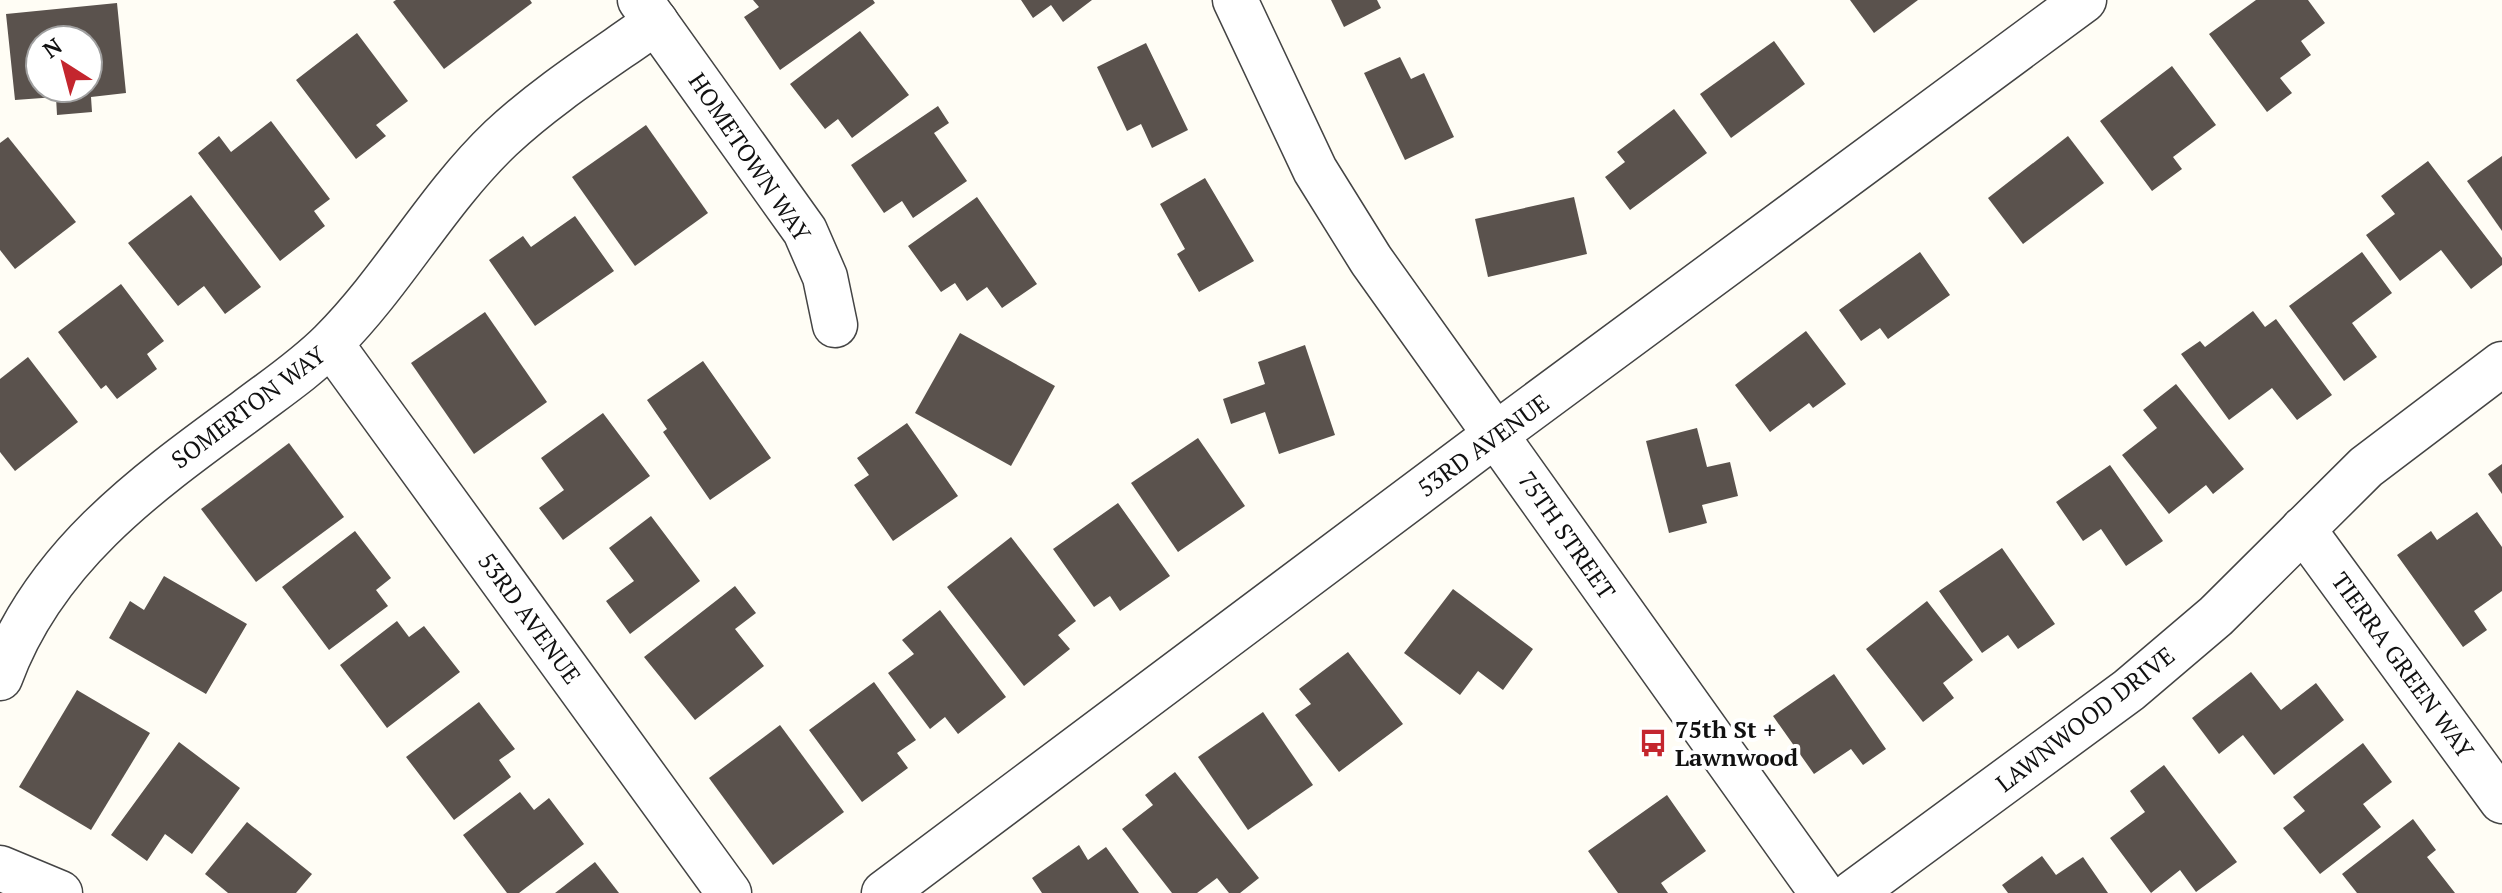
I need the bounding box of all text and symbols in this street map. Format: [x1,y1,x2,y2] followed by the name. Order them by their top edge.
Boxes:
[24,24,104,104] north arrow
[37,31,67,64] text: N
[682,66,819,248] street label: HOMETOWN WAY
[165,338,332,475] street label: SOMERTON WAY
[1411,386,1555,504] street label: 53RD AVENUE
[1511,465,1623,606] street label: 75TH STREET
[471,546,589,690] street label: 53RD AVENUE
[2325,566,2482,765] street label: TIERRA GREEN WAY
[1989,639,2181,799] street label: LAWNWOOD DRIVE
[1675,713,1799,773] place label: 75th St + Lawnwood
[1638,728,1668,758] bus stop icon: 75th St + Lawnwood

